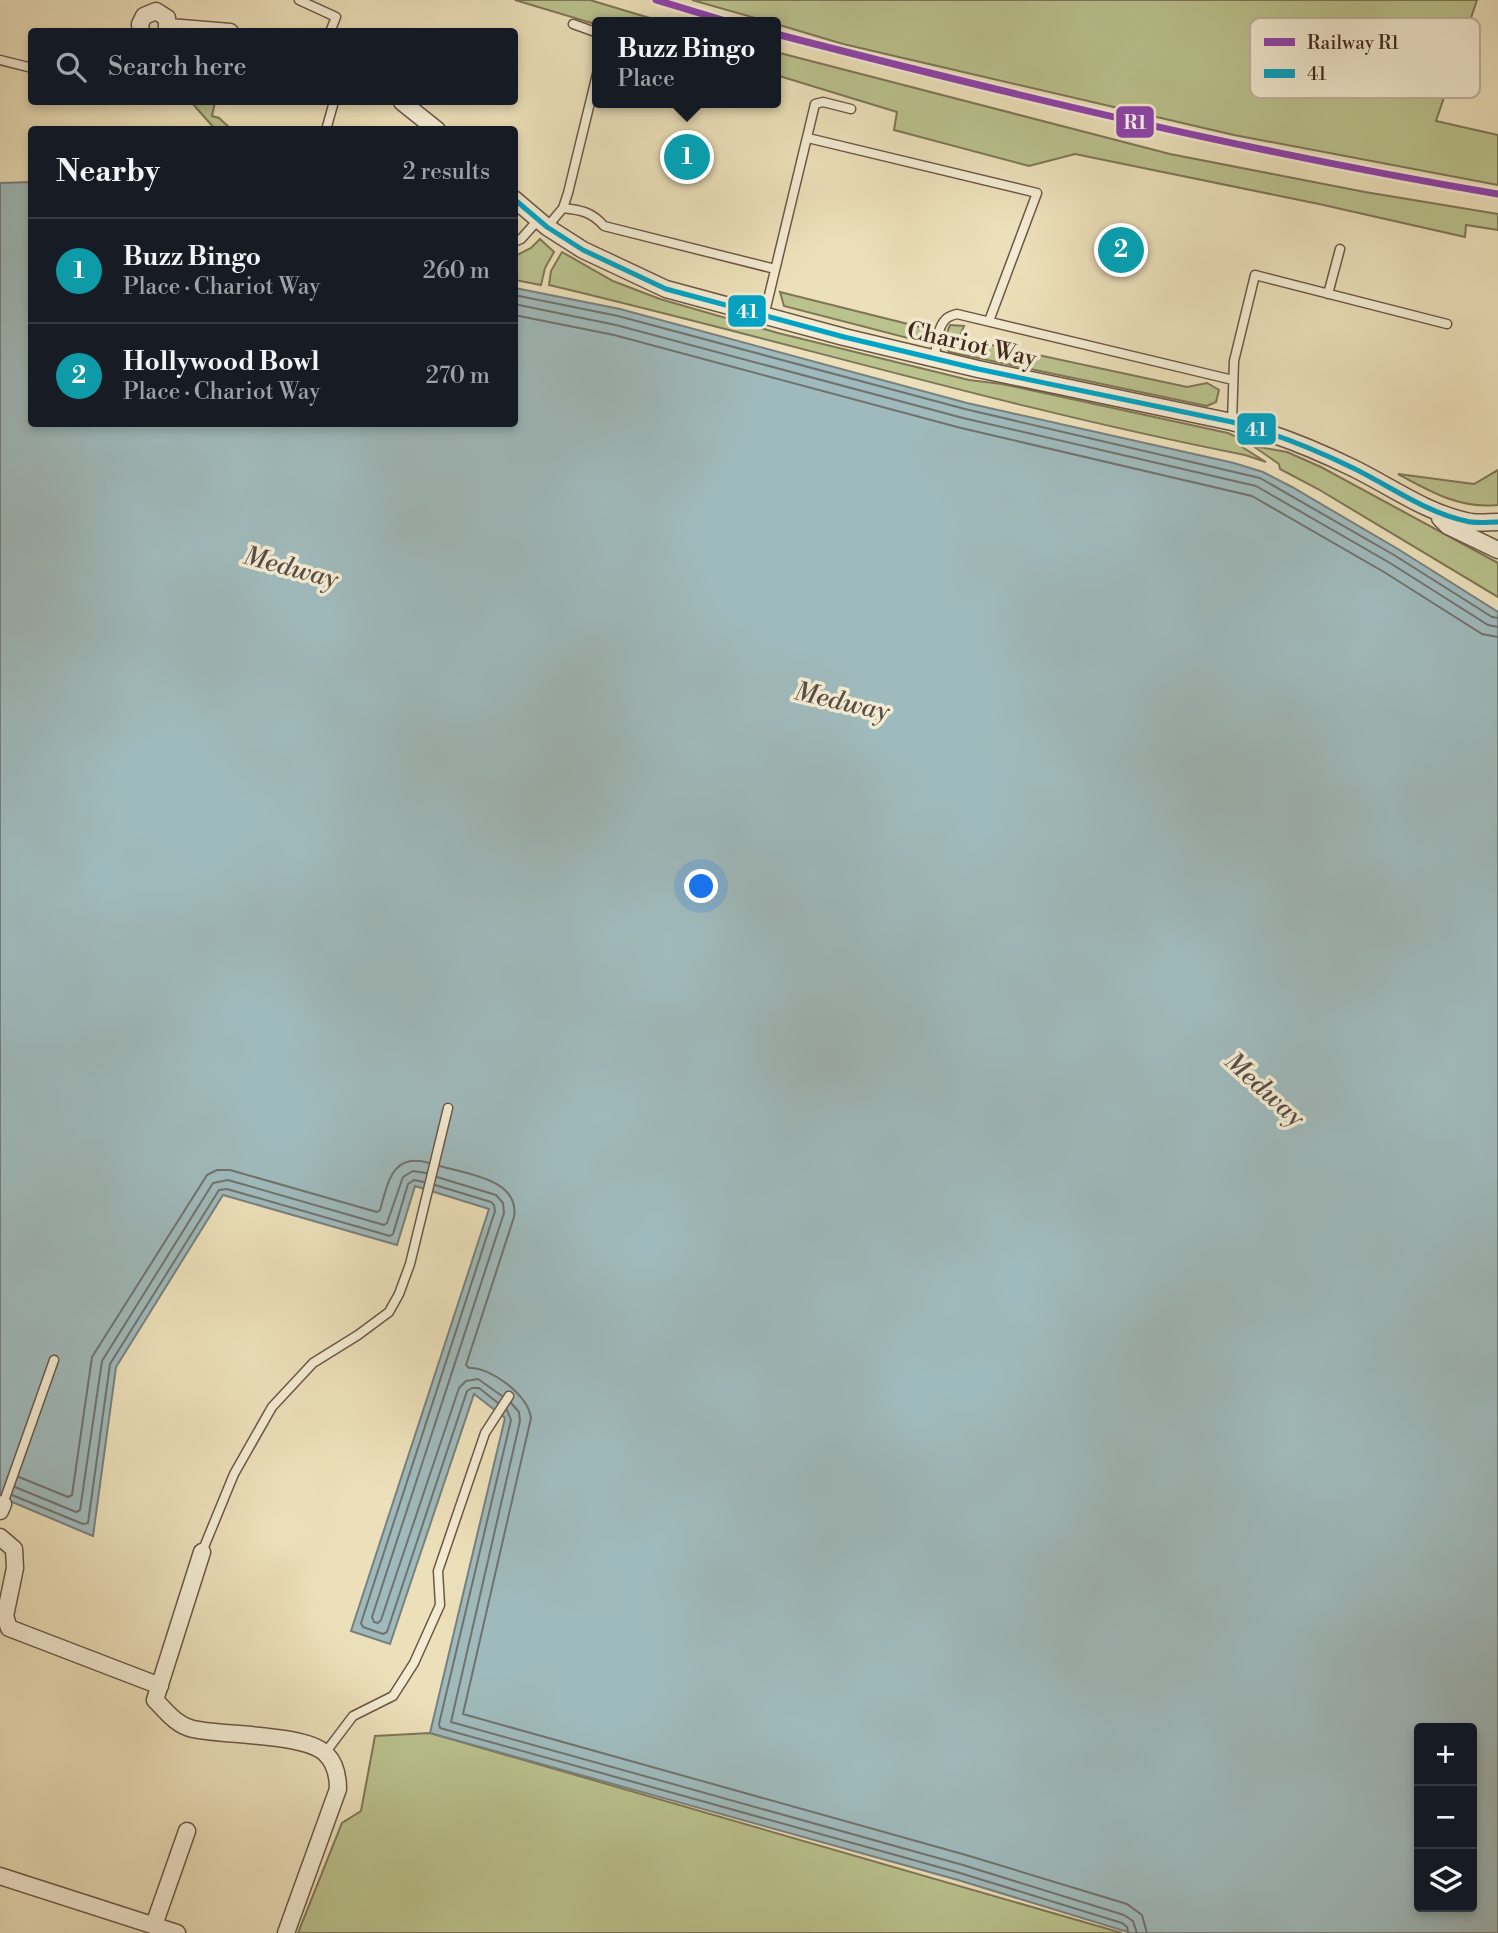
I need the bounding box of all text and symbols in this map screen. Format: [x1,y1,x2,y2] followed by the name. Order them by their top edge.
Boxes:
[592,17,781,108] popup
[1250,18,1480,98] legend
[28,28,518,105] search box
[1307,31,1399,55] text: Railway R1
[617,33,756,65] text: Buzz Bingo
[52,48,90,86] icon: search
[108,51,247,83] text: Search here
[1307,62,1327,86] text: 41
[617,65,675,93] text: Place
[1115,105,1155,139] line badge: R1
[1123,111,1147,135] text: R1
[664,131,710,183] pin: 1
[56,153,160,191] text: Nearby
[403,158,490,186] text: 2 results
[1098,224,1144,276] pin: 2
[123,241,261,273] text: Buzz Bingo
[73,257,85,285] text: 1
[423,257,490,285] text: 260 m
[123,273,320,301] text: Place · Chariot Way
[727,294,767,328] line badge: 41
[736,300,758,324] text: 41
[904,315,1040,375] street label: Chariot Way
[123,346,320,378] text: Hollywood Bowl
[72,362,86,390] text: 2
[426,362,490,390] text: 270 m
[123,378,320,406] text: Place · Chariot Way
[1236,412,1277,446] line badge: 41
[1245,418,1267,442] text: 41
[240,540,342,596] water label: Medway
[791,675,893,729] water label: Medway
[684,869,718,903] your location
[1218,1045,1311,1134] water label: Medway
[1414,1723,1477,1912] map controls
[1414,1723,1477,1786] button: +
[1414,1786,1477,1849] button: −
[1414,1849,1477,1912] button: layers

